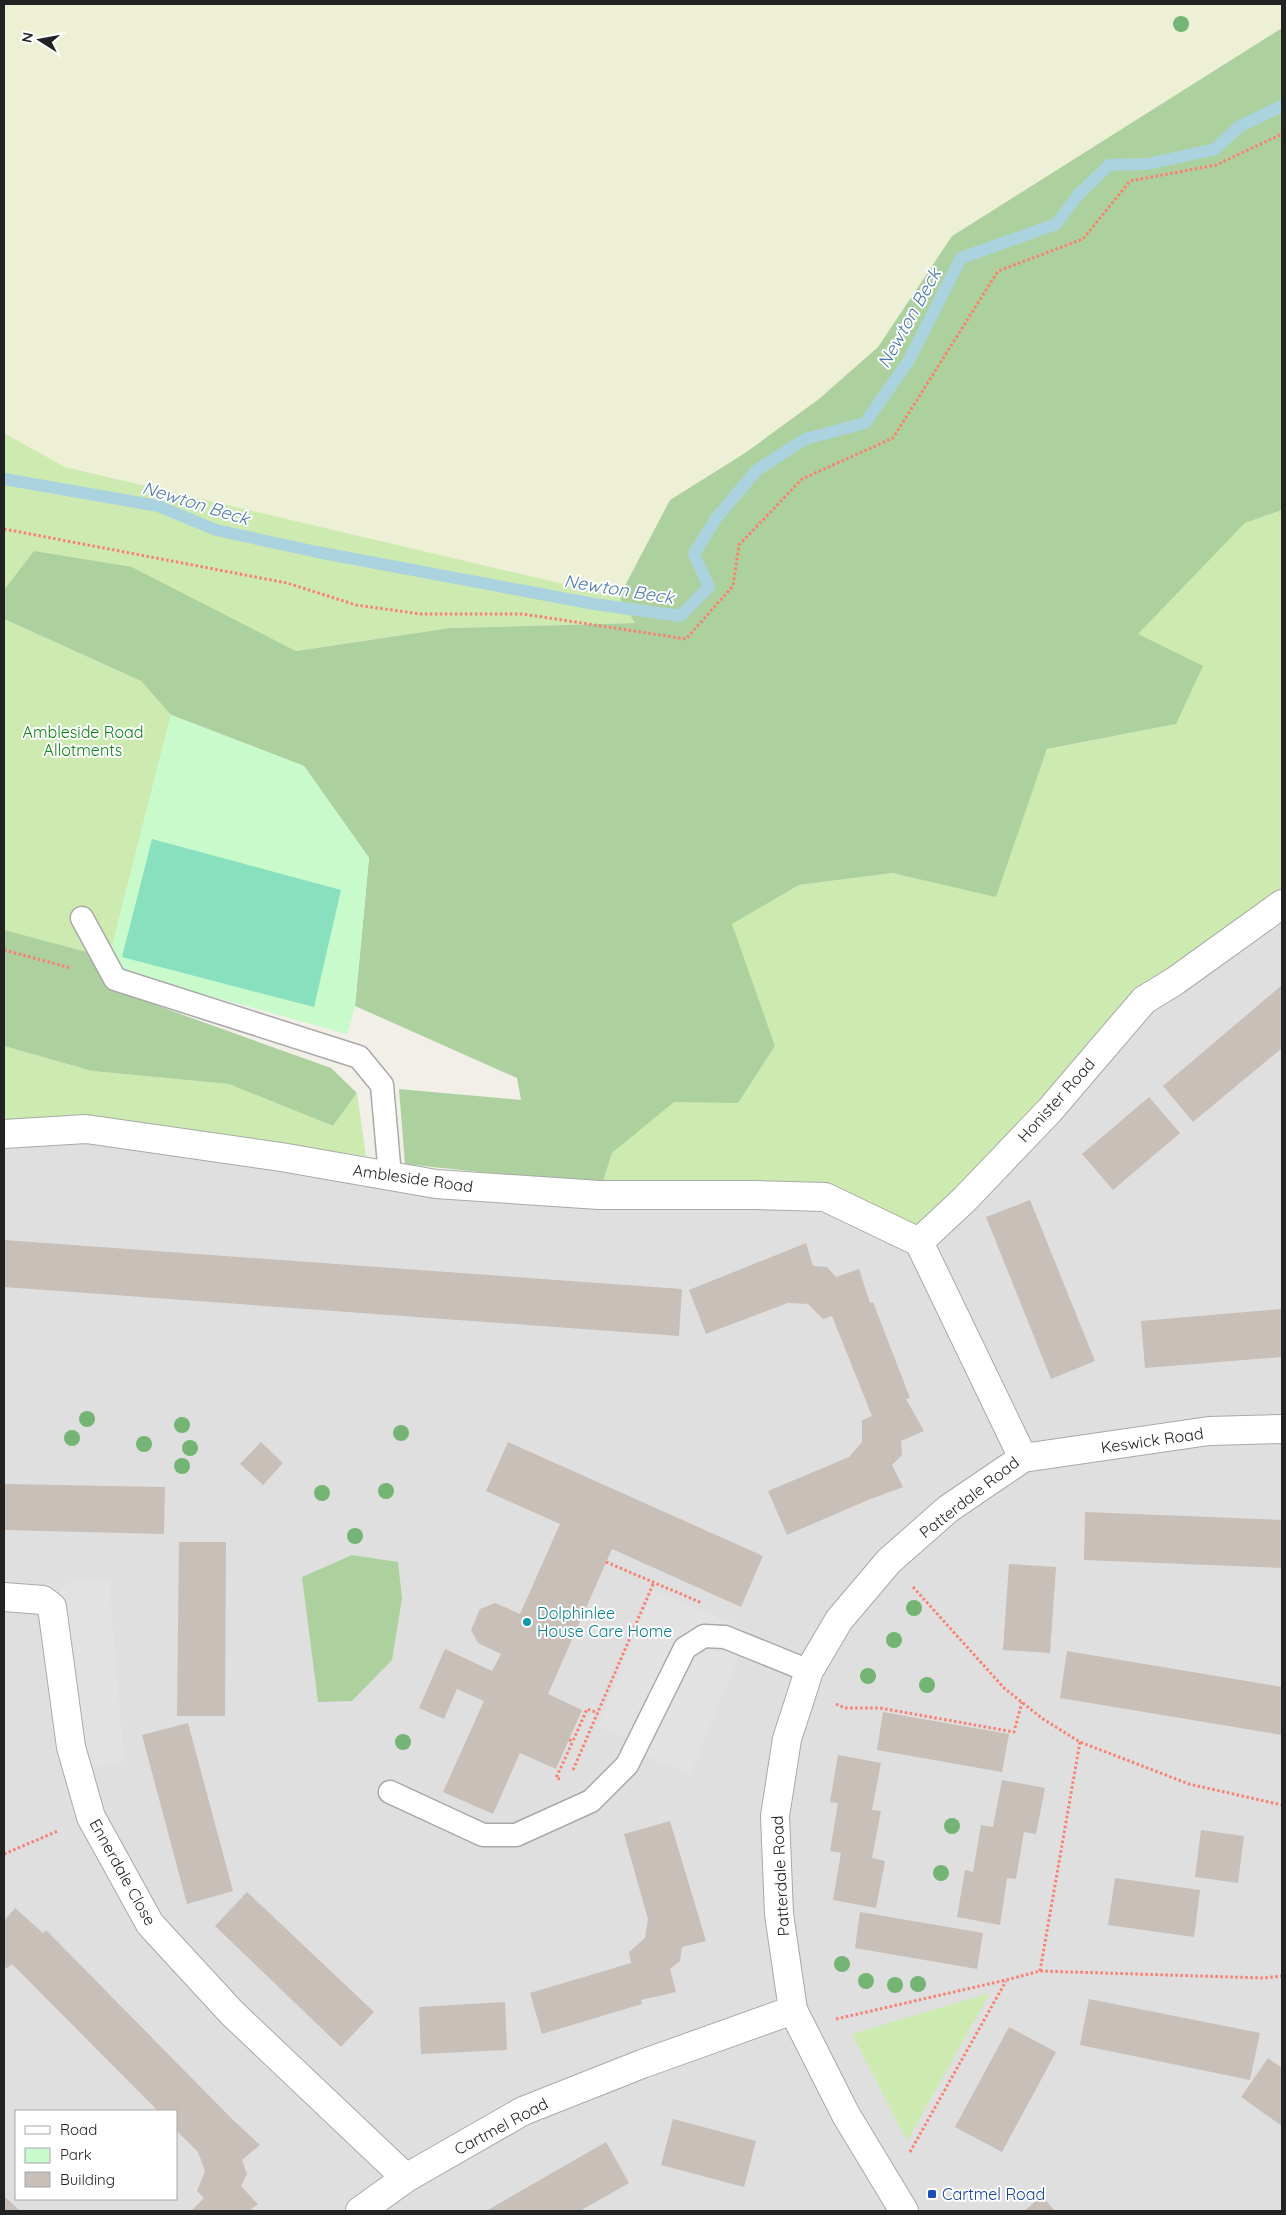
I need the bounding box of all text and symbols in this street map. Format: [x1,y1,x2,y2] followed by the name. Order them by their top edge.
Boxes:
[15,15,65,65] north arrow
[17,31,37,44] text: N
[872,263,947,372] water label: Newton Beck
[140,476,254,531] water label: Newton Beck
[563,569,677,609] water label: Newton Beck
[23,722,143,760] park label: Ambleside Road Allotments
[1013,1054,1099,1146] street label: Honister Road
[352,1160,474,1196] street label: Ambleside Road
[1099,1423,1205,1457] street label: Keswick Road
[915,1452,1023,1542] street label: Patterdale Road
[537,1603,672,1641] place label: Dolphinlee House Care Home
[521,1616,533,1628] marker: Dolphinlee House Care Home
[85,1815,161,1929] street label: Ennerdale Close
[767,1815,793,1937] street label: Patterdale Road
[451,2093,551,2159] street label: Cartmel Road
[15,2110,178,2200] legend
[60,2120,97,2139] text: Road
[60,2145,92,2164] text: Park
[60,2170,115,2189] text: Building
[942,2184,1045,2204] place label: Cartmel Road
[926,2188,938,2200] marker: Cartmel Road

